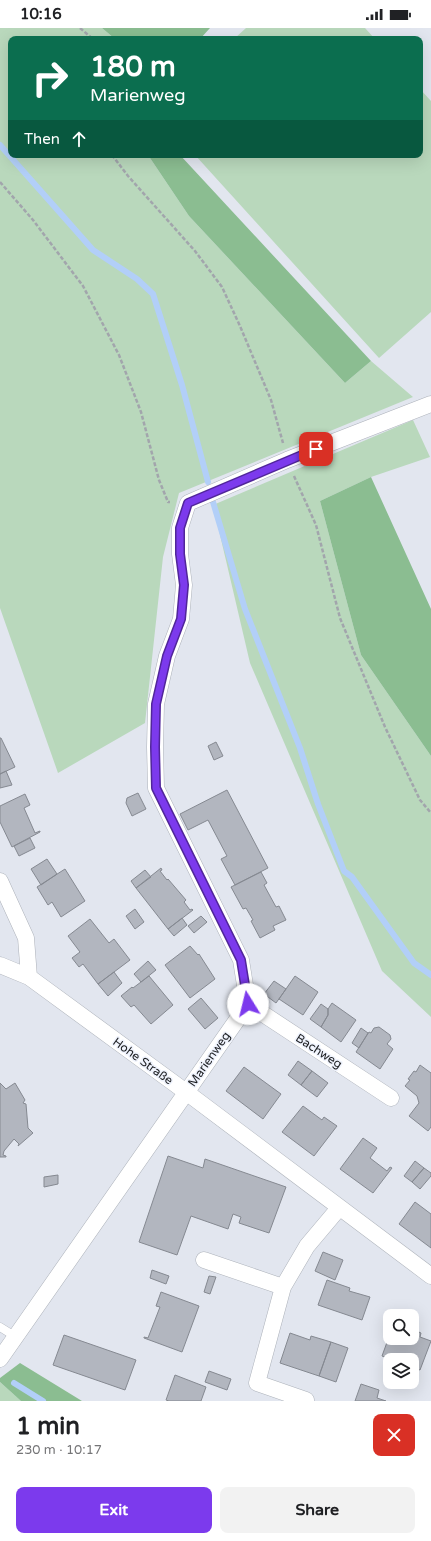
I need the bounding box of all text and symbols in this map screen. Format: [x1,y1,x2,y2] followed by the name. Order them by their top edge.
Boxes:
[20,5,62,23] text: 10:16
[90,50,176,84] text: 180 m
[24,52,76,104] icon: right
[90,84,186,106] text: Marienweg
[68,128,90,150] icon: ahead
[24,130,60,148] text: Then
[299,432,333,466] pin
[305,438,327,460] icon: arrive
[227,983,269,1025] position arrow
[185,1029,233,1089] street label: Marienweg
[293,1031,345,1071] street label: Bachweg
[110,1035,176,1088] street label: Hohe Straße
[383,1309,419,1389] map controls
[383,1309,419,1345] button: search
[383,1353,419,1389] button: layers
[16,1412,80,1441] text: 1 min
[373,1414,415,1456] button: close
[16,1442,102,1458] text: 230 m · 10:17
[16,1487,212,1533] button: Exit
[220,1487,415,1533] button: Share

